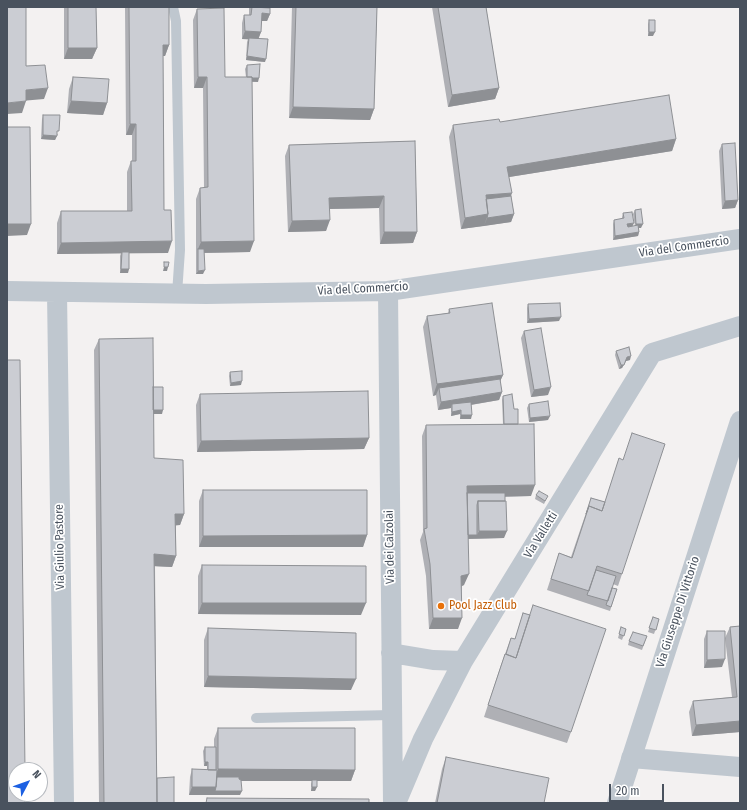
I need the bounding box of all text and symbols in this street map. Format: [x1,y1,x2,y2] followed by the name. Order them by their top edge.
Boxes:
[638,234,730,260] street label: Via del Commercio
[317,279,409,299] street label: Via del Commercio
[52,504,68,590] street label: Via Giulio Pastore
[521,509,561,561] street label: Via Valletti
[382,510,398,584] street label: Via dei Calzolai
[653,555,703,669] street label: Via Giuseppe Di Vittorio
[449,599,517,613] place label: Pool Jazz Club
[436,601,446,611] marker: Pool Jazz Club
[8,762,48,802] north arrow
[30,768,44,781] text: N
[611,776,666,802] scale bar
[616,784,640,798] text: 20 m

